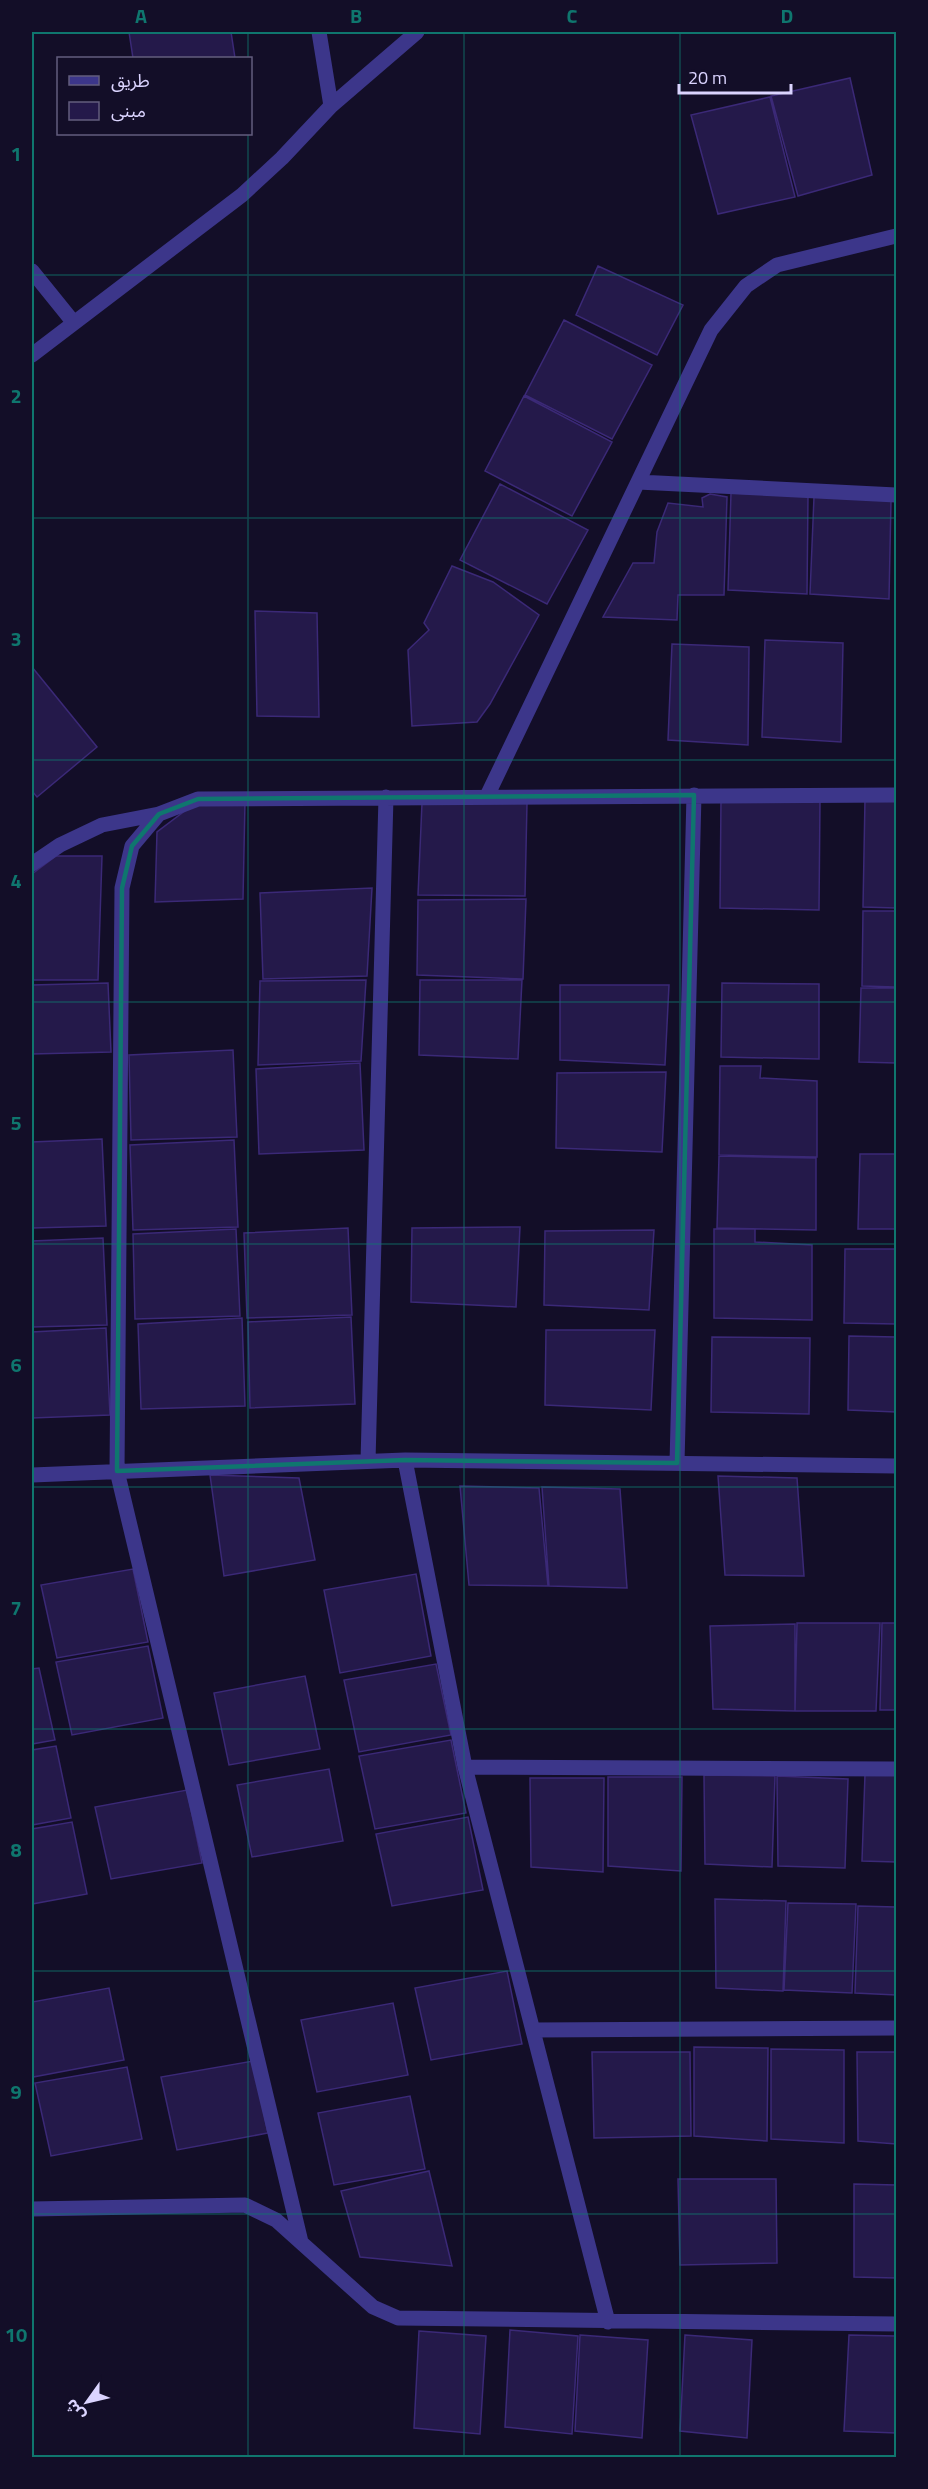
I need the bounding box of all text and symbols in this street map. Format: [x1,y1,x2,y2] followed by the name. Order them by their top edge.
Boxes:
[135,0,147,31] text: A
[350,0,362,31] text: B
[567,0,578,31] text: C
[781,0,793,31] text: D
[57,57,252,135] legend
[679,57,792,95] scale bar
[688,64,727,91] text: 20 m
[111,67,150,94] text: طريق
[111,97,146,124] text: مبنى
[10,138,22,169] text: 1
[10,380,22,411] text: 2
[10,623,22,654] text: 3
[10,865,22,896] text: 4
[10,1107,22,1138] text: 5
[10,1349,22,1380] text: 6
[10,1592,22,1623] text: 7
[10,1834,22,1865] text: 8
[10,2076,22,2107] text: 9
[5,2319,27,2350] text: 10
[57,2372,117,2432] north arrow
[58,2395,91,2426] text: ش

